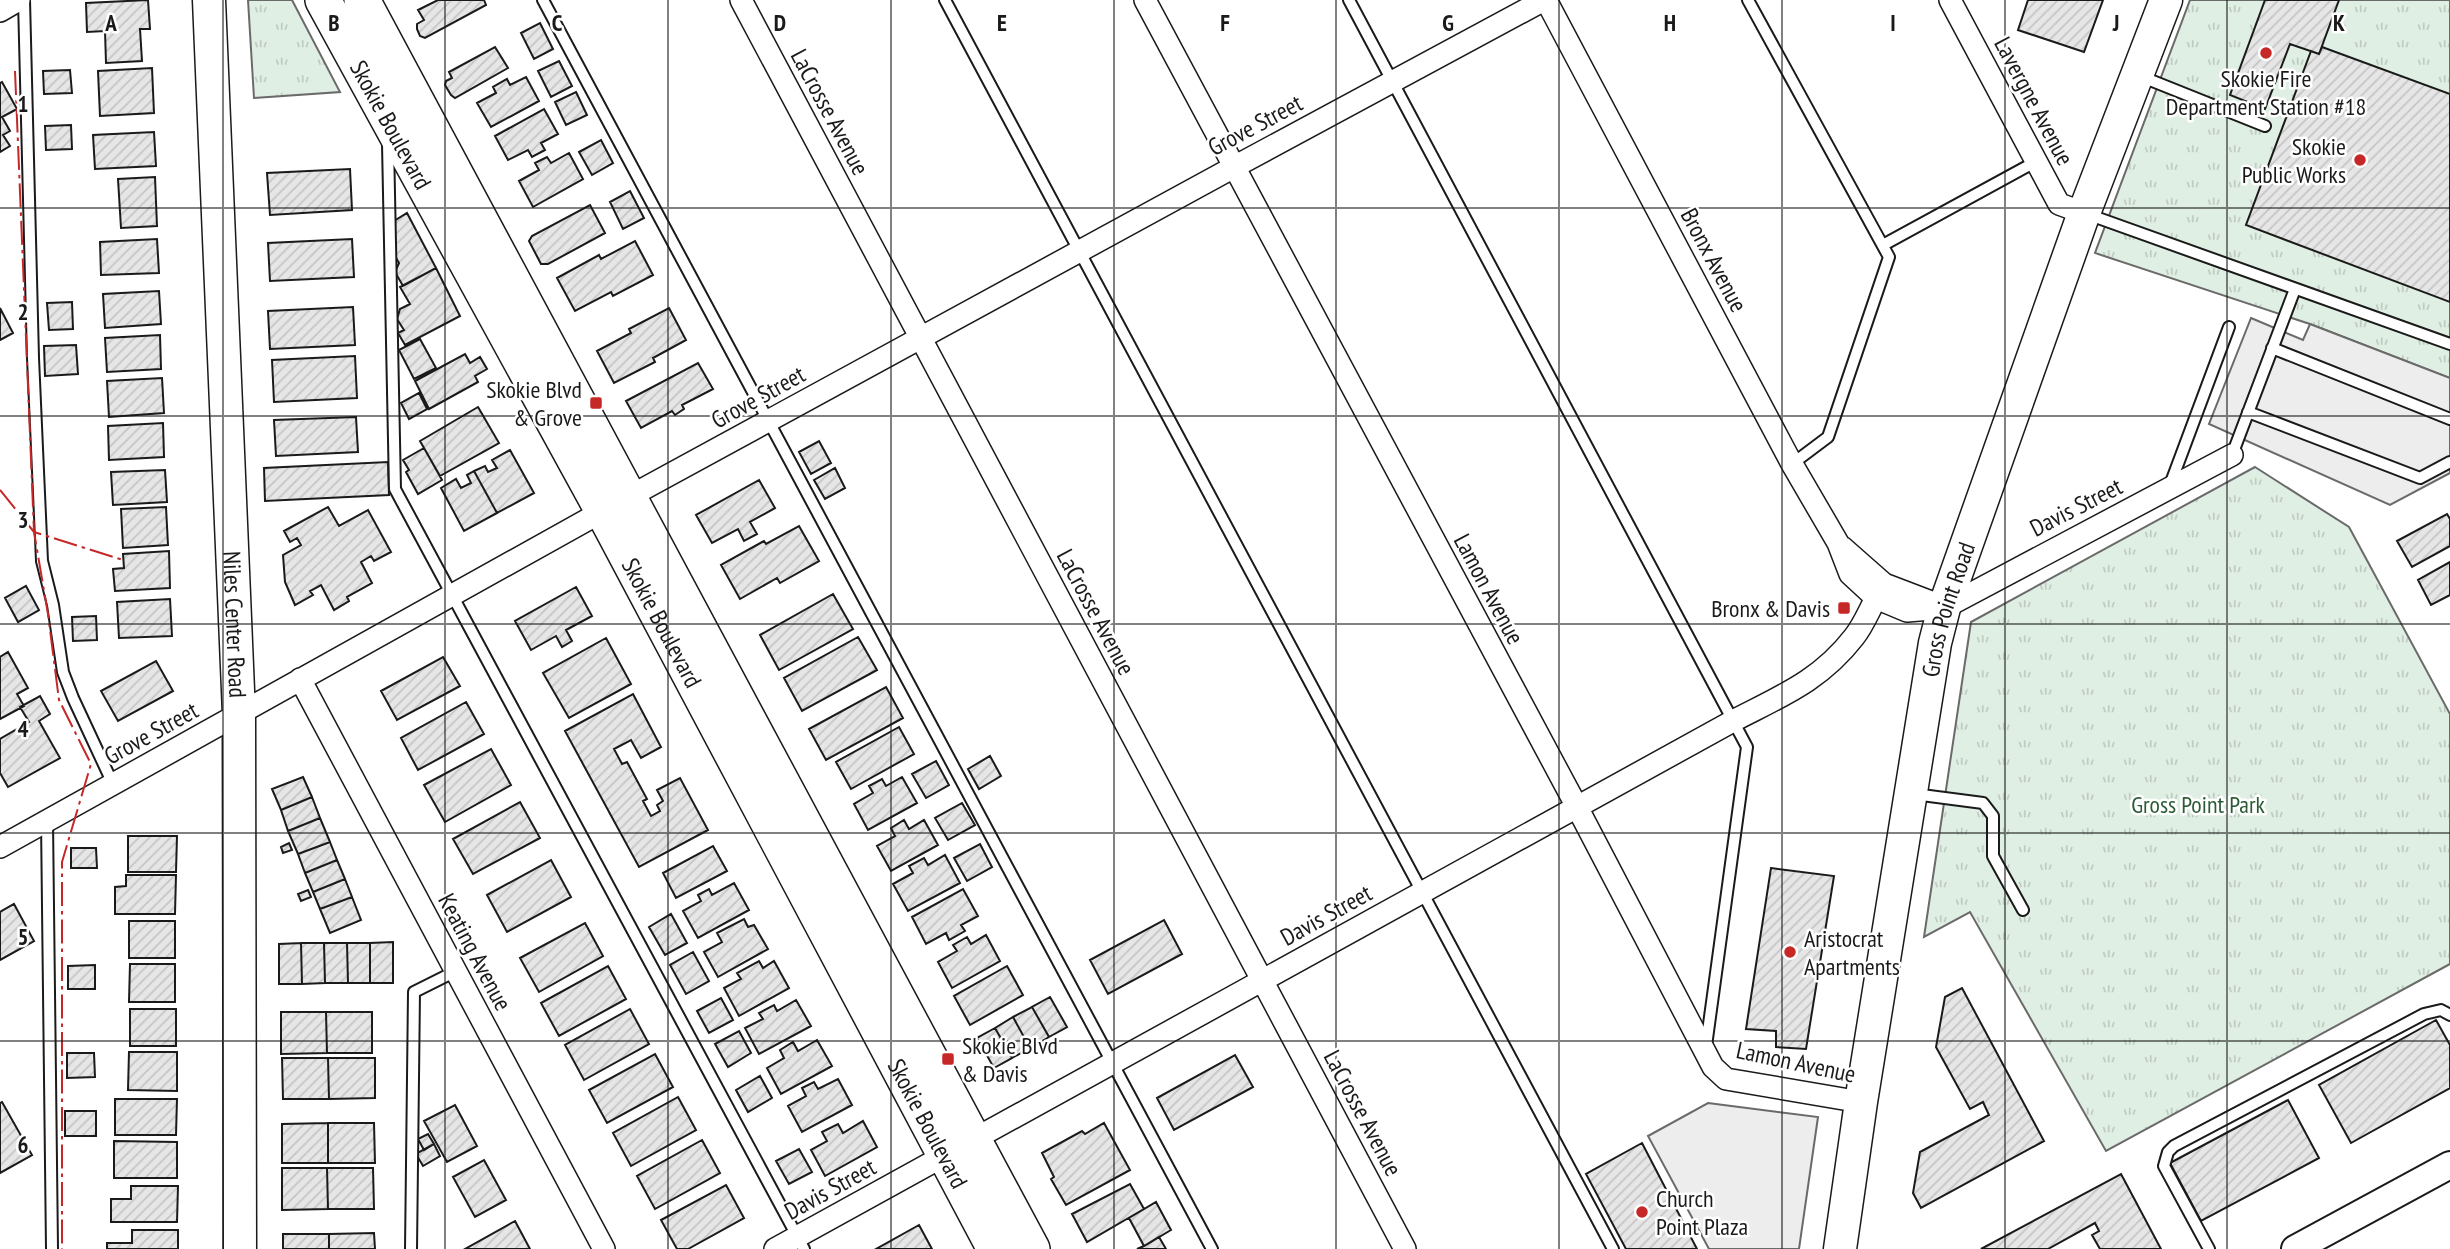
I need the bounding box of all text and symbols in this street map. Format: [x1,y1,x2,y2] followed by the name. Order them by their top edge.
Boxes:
[104,8,117,37] text: A
[328,8,340,37] text: B
[552,8,563,37] text: C
[774,8,786,37] text: D
[997,8,1007,37] text: E
[1220,8,1230,37] text: F
[1442,8,1454,37] text: G
[1664,8,1676,37] text: H
[1890,8,1896,37] text: I
[2112,8,2119,37] text: J
[2333,8,2345,37] text: K
[1987,31,2081,171] street label: Lavergne Avenue
[784,44,876,180] street label: LaCrosse Avenue
[2258,45,2274,61] marker: Skokie Fire Department Station #18
[343,55,439,194] street label: Skokie Boulevard
[2166,63,2366,122] place label: Skokie Fire Department Station #18
[1202,87,1308,163] street label: Grove Street
[18,89,29,118] text: 1
[2242,131,2346,190] place label: Skokie Public Works
[2352,152,2368,168] marker: Skokie Public Works
[1674,203,1754,317] street label: Bronx Avenue
[18,297,29,326] text: 2
[706,358,811,435] street label: Grove Street
[486,374,582,433] place label: Skokie Blvd & Grove
[588,395,604,411] marker: Skokie Blvd & Grove
[2025,470,2128,543] street label: Davis Street
[18,505,29,534] text: 3
[1447,528,1531,650] street label: Lamon Avenue
[1914,538,1982,679] street label: Gross Point Road
[1050,544,1142,680] street label: LaCrosse Avenue
[217,551,254,698] street label: Niles Center Road
[615,552,709,693] street label: Skokie Boulevard
[1711,593,1830,624] place label: Bronx & Davis
[1836,600,1852,616] marker: Bronx & Davis
[99,694,204,771] street label: Grove Street
[18,714,29,743] text: 4
[2131,789,2266,820] park label: Gross Point Park
[1275,877,1377,953] street label: Davis Street
[431,888,519,1016] street label: Keating Avenue
[18,922,29,951] text: 5
[1804,923,1900,982] place label: Aristocrat Apartments
[1782,944,1798,960] marker: Aristocrat Apartments
[962,1030,1058,1089] place label: Skokie Blvd & Davis
[1734,1034,1858,1090] street label: Lamon Avenue
[1317,1045,1409,1181] street label: LaCrosse Avenue
[940,1051,956,1067] marker: Skokie Blvd & Davis
[881,1053,975,1193] street label: Skokie Boulevard
[18,1130,29,1159] text: 6
[779,1151,881,1227] street label: Davis Street
[1656,1183,1748,1242] place label: Church Point Plaza
[1634,1204,1650,1220] marker: Church Point Plaza

